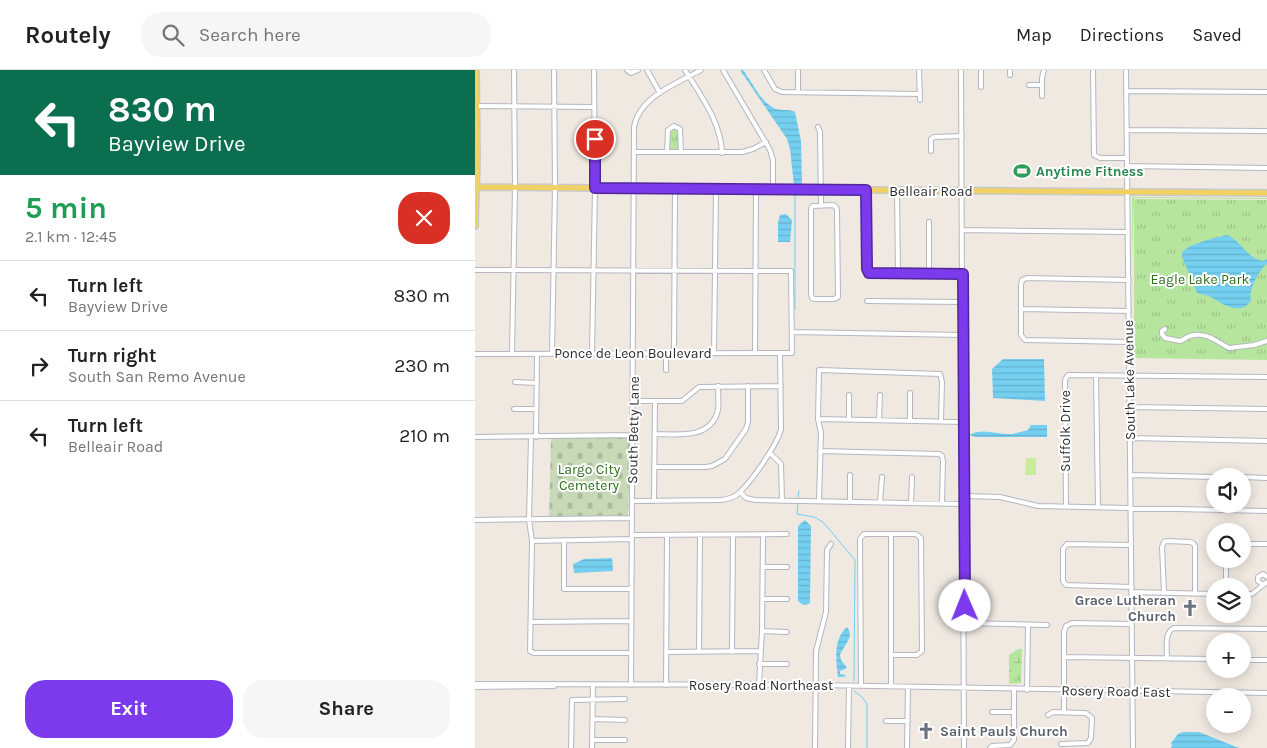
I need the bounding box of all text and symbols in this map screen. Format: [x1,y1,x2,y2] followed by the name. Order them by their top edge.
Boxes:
[141,12,491,57] search box
[25,21,111,49] text: Routely
[159,21,187,49] icon: search
[199,24,301,46] text: Search here
[1016,24,1052,46] text: Map
[1080,24,1164,46] text: Directions
[1192,24,1242,46] text: Saved
[108,89,217,130] text: 830 m
[25,90,90,155] icon: left
[574,118,616,160] pin
[581,125,609,153] icon: arrive
[108,131,245,157] text: Bayview Drive
[1012,161,1032,181] sports icon: Anytime Fitness
[1036,163,1144,180] place label: Anytime Fitness
[889,183,973,200] street label: Belleair Road
[25,190,107,226] text: 5 min
[398,192,450,244] button: close
[25,227,117,246] text: 2.1 km · 12:45
[1151,271,1250,288] park label: Eagle Lake Park
[68,275,143,297] text: Turn left
[25,282,53,310] icon: left
[394,285,450,307] text: 830 m
[68,297,168,316] text: Bayview Drive
[1120,320,1139,440] street label: South Lake Avenue
[68,345,157,367] text: Turn right
[554,345,712,362] street label: Ponce de Leon Boulevard
[25,352,53,380] icon: right
[394,355,450,377] text: 230 m
[68,367,246,386] text: South San Remo Avenue
[624,376,643,484] street label: South Betty Lane
[1057,390,1074,472] street label: Suffolk Drive
[68,415,143,437] text: Turn left
[25,422,53,450] icon: left
[399,425,450,447] text: 210 m
[68,437,163,456] text: Belleair Road
[558,461,621,494] park label: Largo City Cemetery
[1206,468,1251,733] map controls
[1206,468,1251,513] button: sound
[1206,523,1251,568] button: search
[1206,578,1251,623] button: layers
[938,579,990,631] position arrow
[1075,592,1176,625] place label: Grace Lutheran Church
[1180,598,1200,618] church icon: Grace Lutheran Church
[1206,633,1251,678] button: +
[689,677,833,694] street label: Rosery Road Northeast
[25,680,233,738] button: Exit
[243,680,450,738] button: Share
[1061,682,1171,701] street label: Rosery Road East
[1206,688,1251,733] button: −
[916,721,936,741] church icon: Saint Pauls Church
[940,723,1068,740] place label: Saint Pauls Church

